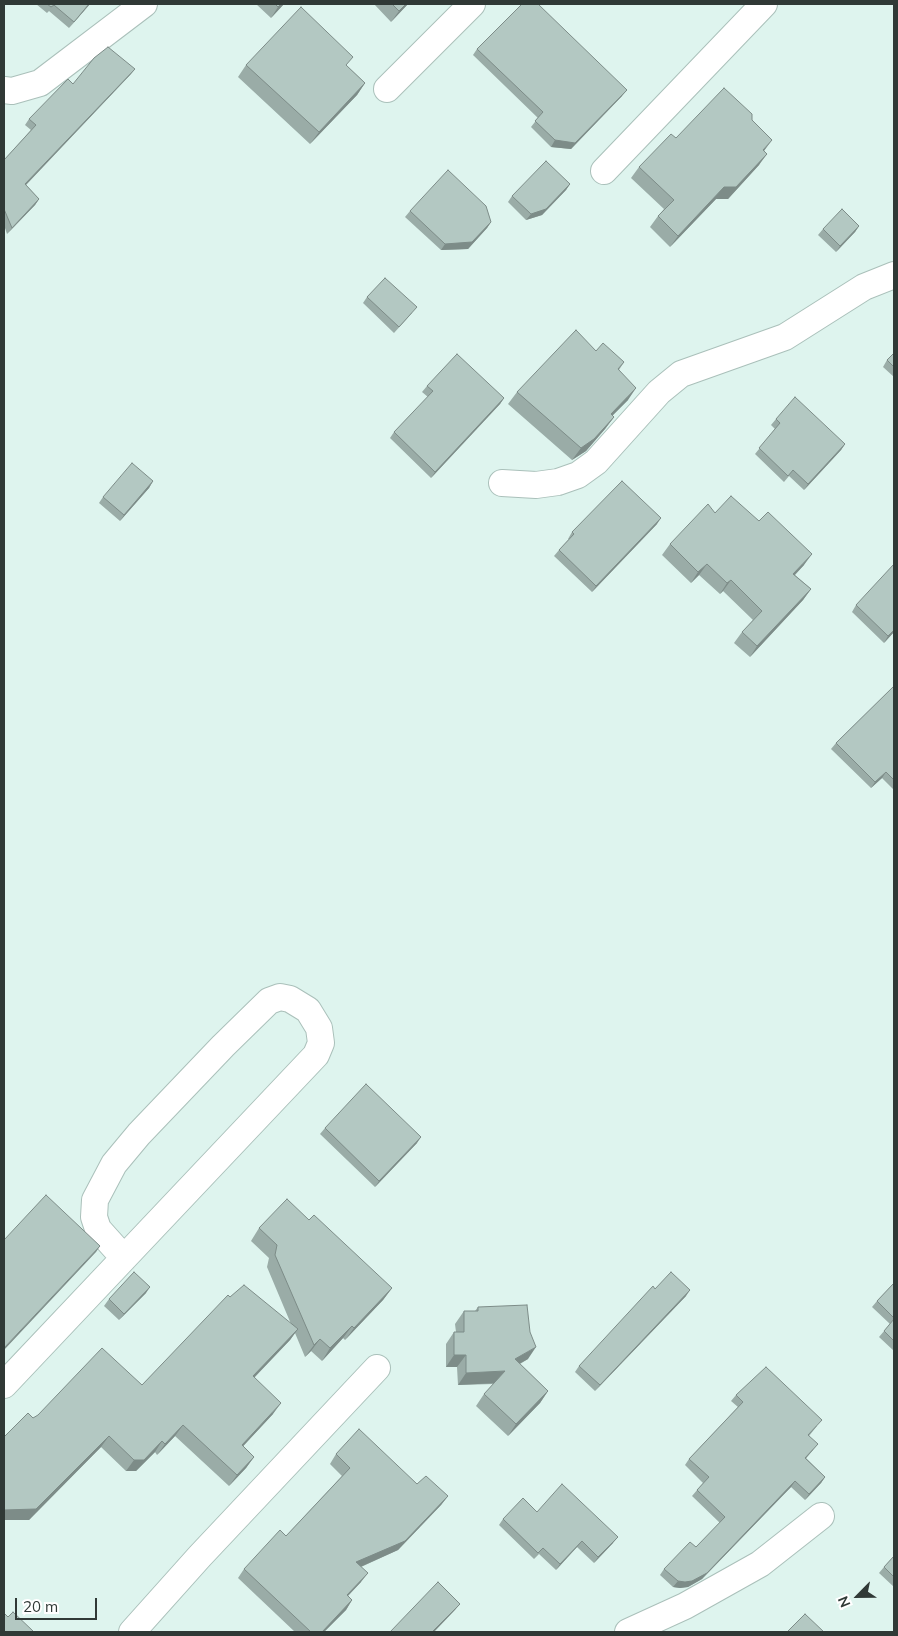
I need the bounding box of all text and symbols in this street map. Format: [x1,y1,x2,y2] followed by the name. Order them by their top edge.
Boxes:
[833,1571,883,1621] north arrow
[18,1588,100,1620] scale bar
[834,1593,855,1610] text: N
[23,1597,58,1616] text: 20 m

